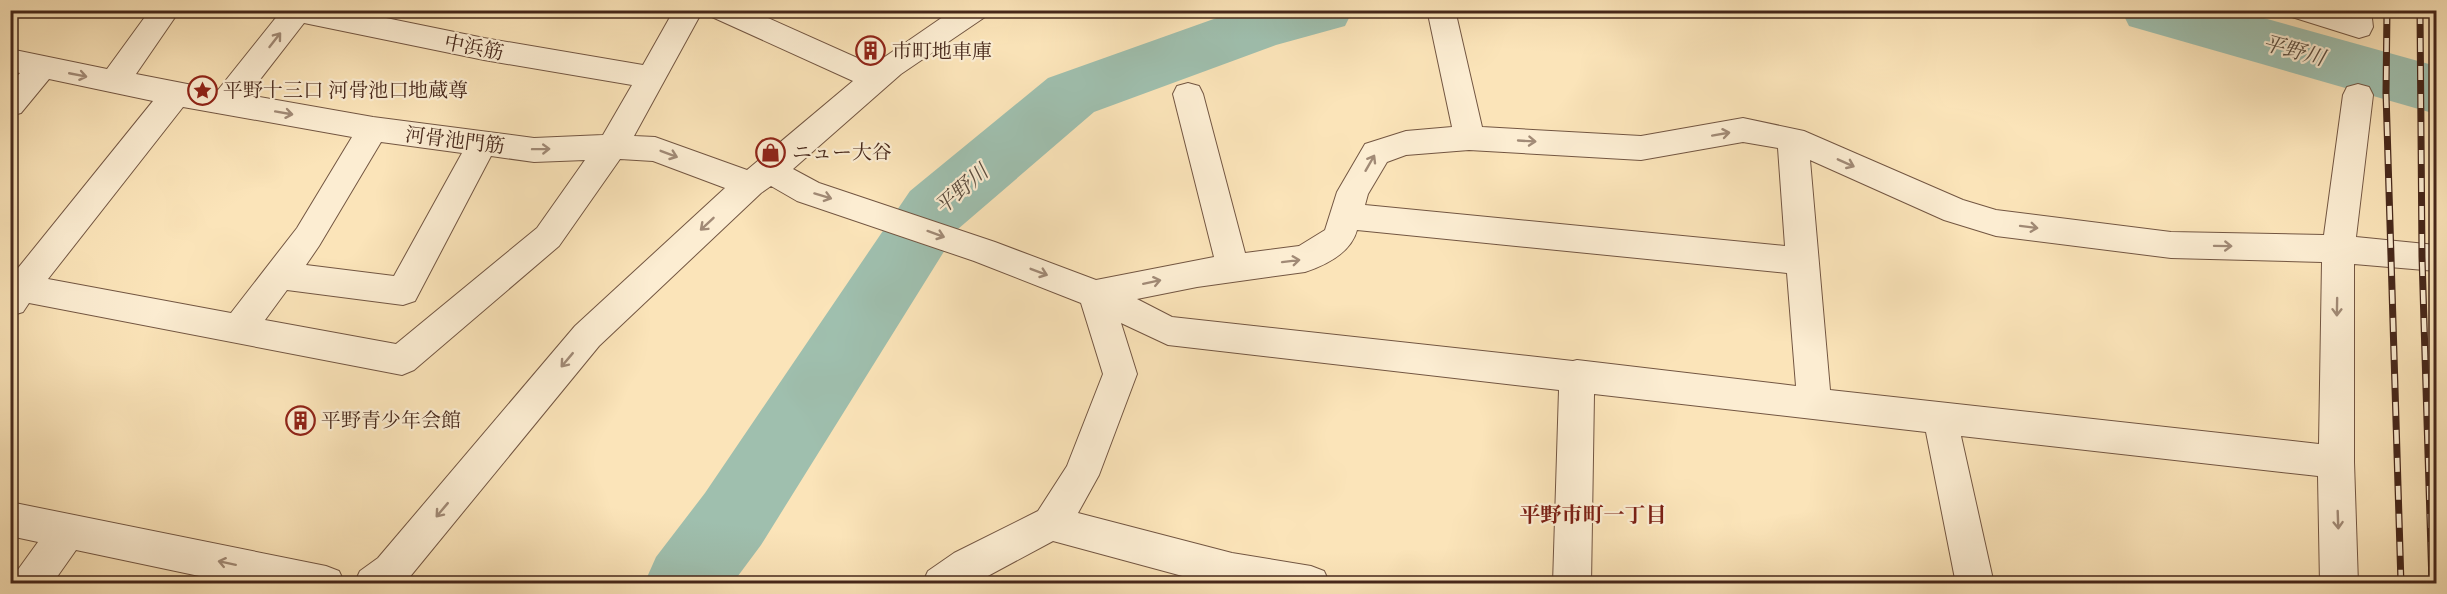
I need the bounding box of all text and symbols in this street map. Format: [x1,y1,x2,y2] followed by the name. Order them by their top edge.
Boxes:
[442,29,506,65] street label: 中浜筋
[2260,30,2330,71] water label: 平野川
[269,32,282,48] one-way arrow
[855,35,887,67] building icon: 市町地車庫
[892,39,992,63] place label: 市町地車庫
[68,70,88,81] one-way arrow
[186,74,218,106] place icon: 平野十三口 河骨池口地蔵尊
[223,78,468,102] place label: 平野十三口 河骨池口地蔵尊
[273,108,293,119] one-way arrow
[404,122,506,158] street label: 河骨池門筋
[1710,128,1730,139] one-way arrow
[755,136,787,168] shop icon: ニュー大谷
[1517,136,1537,147] one-way arrow
[792,140,892,164] place label: ニュー大谷
[531,143,551,155] one-way arrow
[659,149,678,160] one-way arrow
[1364,155,1376,172] one-way arrow
[929,158,994,219] water label: 平野川
[1837,158,1855,169] one-way arrow
[813,191,832,202] one-way arrow
[699,217,714,231] one-way arrow
[2019,221,2039,232] one-way arrow
[926,229,945,240] one-way arrow
[2213,240,2233,252] one-way arrow
[1281,255,1301,266] one-way arrow
[1029,267,1048,278] one-way arrow
[1142,276,1161,287] one-way arrow
[2332,297,2343,317] one-way arrow
[561,352,574,368] one-way arrow
[284,404,316,436] building icon: 平野青少年会館
[321,408,461,432] place label: 平野青少年会館
[435,502,449,517] one-way arrow
[1520,502,1667,527] district label: 平野市町一丁目
[2332,510,2343,530] one-way arrow
[218,557,238,568] one-way arrow

